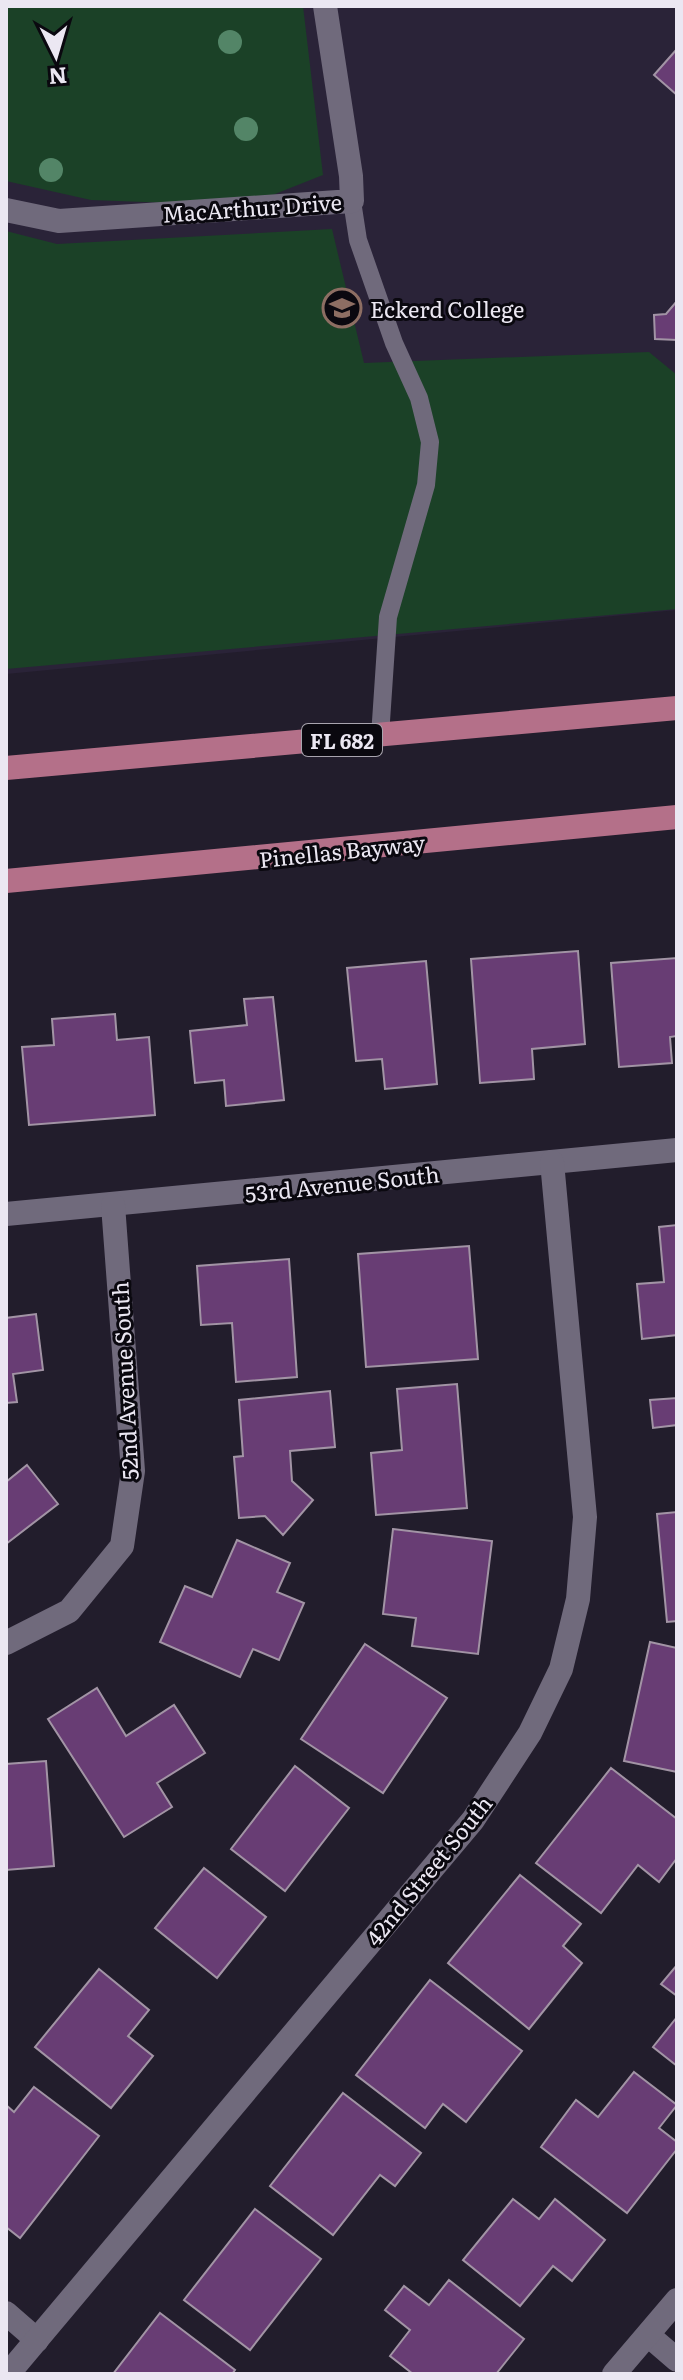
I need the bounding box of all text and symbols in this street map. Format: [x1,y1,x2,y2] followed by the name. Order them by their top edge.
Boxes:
[16,16,96,96] north arrow
[47,60,69,95] text: N
[161,184,343,230] street label: MacArthur Drive
[321,287,363,329] school or university icon: Eckerd College
[370,292,524,325] place label: Eckerd College
[302,724,382,756] road number: FL 682
[257,825,427,875] street label: Pinellas Bayway
[243,1156,441,1210] street label: 53rd Avenue South
[102,1281,146,1481] street label: 52nd Avenue South
[357,1787,499,1953] street label: 42nd Street South

